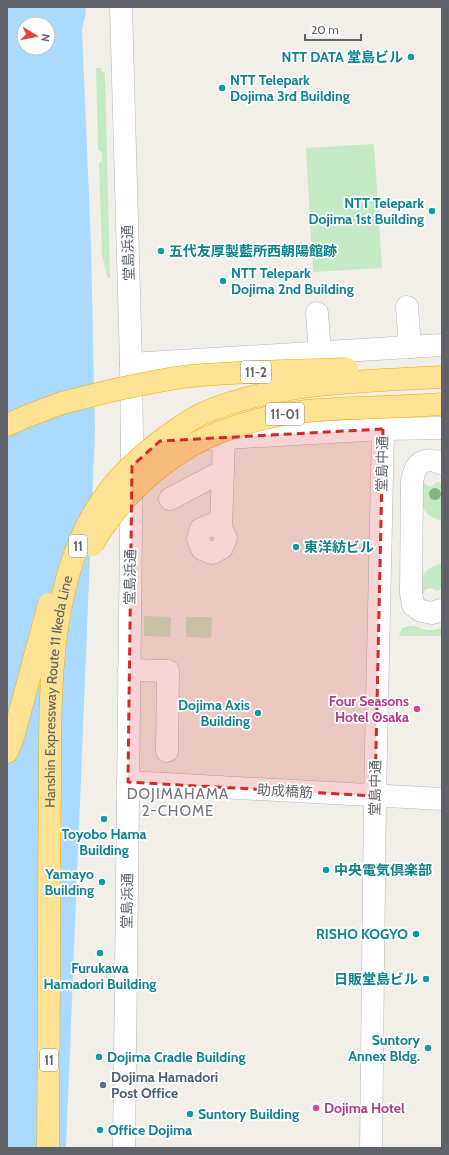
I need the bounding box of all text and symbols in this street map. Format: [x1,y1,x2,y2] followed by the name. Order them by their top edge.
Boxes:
[16,16,56,56] north arrow
[305,16,361,42] scale bar
[311,22,339,37] text: 20 m
[38,33,53,43] text: N
[282,48,403,66] place label: NTT DATA 堂島ビル
[406,52,416,62] marker: NTT DATA 堂島ビル
[230,71,350,105] place label: NTT Telepark Dojima 3rd Building
[217,83,227,93] marker: NTT Telepark Dojima 3rd Building
[308,194,424,228] place label: NTT Telepark Dojima 1st Building
[427,206,437,216] marker: NTT Telepark Dojima 1st Building
[118,225,138,281] street label: 堂島浜通
[169,242,337,260] place label: 五代友厚製藍所西朝陽館跡
[156,246,166,256] marker: 五代友厚製藍所西朝陽館跡
[231,264,354,298] place label: NTT Telepark Dojima 2nd Building
[218,276,228,286] marker: NTT Telepark Dojima 2nd Building
[241,361,271,383] road number: 11-2
[266,403,304,425] road number: 11-01
[373,436,391,492] street label: 堂島中通
[69,535,87,557] road number: 11
[304,538,374,556] place label: 東洋紡ビル
[291,542,301,552] marker: 東洋紡ビル
[121,549,139,605] street label: 堂島浜通
[41,573,76,808] street label: Hanshin Expressway Route 11 Ikeda Line
[329,692,409,726] place label: Four Seasons Hotel Osaka
[178,696,250,730] place label: Dojima Axis Building
[412,704,422,714] marker: Four Seasons Hotel Osaka
[253,708,263,718] marker: Dojima Axis Building
[366,760,384,816] street label: 堂島中通
[257,781,313,801] street label: 助成橋筋
[127,785,229,820] district label: DOJIMAHAMA 2-CHOME
[99,814,109,824] marker: Toyobo Hama Building
[61,825,147,859] place label: Toyobo Hama Building
[334,861,432,879] place label: 中央電気倶楽部
[44,865,94,899] place label: Yamayo Building
[321,865,331,875] marker: 中央電気倶楽部
[118,873,136,929] street label: 堂島浜通
[97,877,107,887] marker: Yamayo Building
[316,925,408,943] place label: RISHO KOGYO
[411,929,421,939] marker: RISHO KOGYO
[95,948,105,958] marker: Furukawa Hamadori Building
[44,959,156,993] place label: Furukawa Hamadori Building
[334,970,418,988] place label: 日販堂島ビル
[421,974,431,984] marker: 日販堂島ビル
[348,1031,420,1065] place label: Suntory Annex Bldg.
[423,1043,433,1053] marker: Suntory Annex Bldg.
[107,1048,245,1066] place label: Dojima Cradle Building
[40,1049,58,1071] road number: 11
[94,1052,104,1062] marker: Dojima Cradle Building
[111,1068,218,1102] place label: Dojima Hamadori Post Office
[98,1080,108,1090] marker: Dojima Hamadori Post Office
[324,1099,405,1117] place label: Dojima Hotel
[311,1103,321,1113] marker: Dojima Hotel
[198,1105,299,1123] place label: Suntory Building
[185,1109,195,1119] marker: Suntory Building
[108,1121,192,1139] place label: Office Dojima
[95,1125,105,1135] marker: Office Dojima

